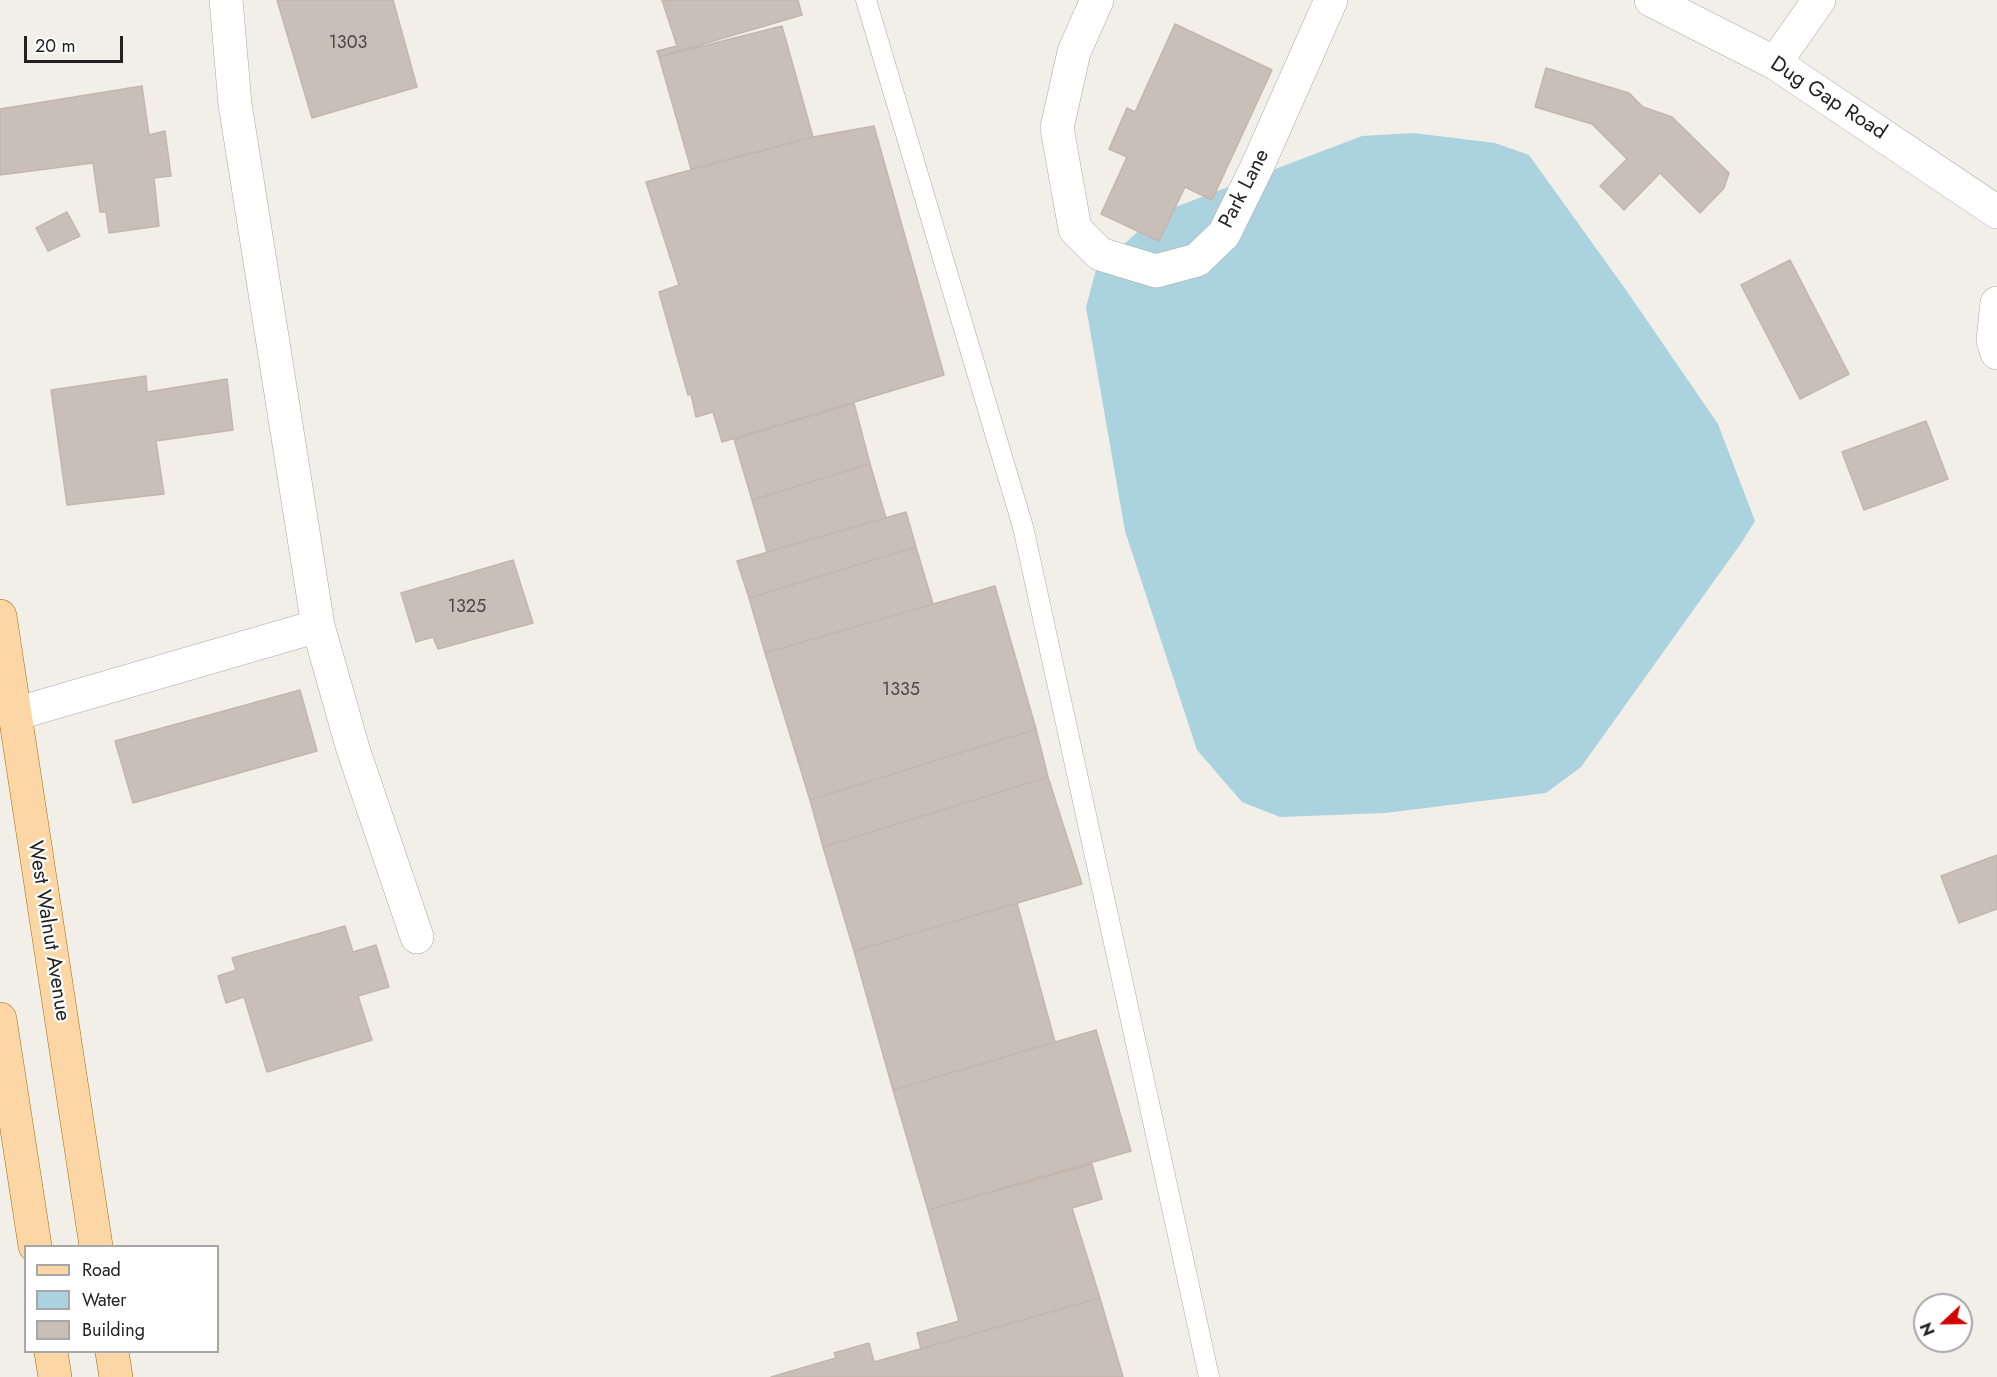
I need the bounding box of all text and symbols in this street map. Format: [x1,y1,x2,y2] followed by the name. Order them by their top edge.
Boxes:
[27,24,126,62] scale bar
[35,33,75,59] text: 20 m
[329,33,367,55] house number: 1303
[1765,52,1891,146] street label: Dug Gap Road
[1214,145,1276,233] street label: Park Lane
[448,597,486,619] house number: 1325
[882,680,920,702] house number: 1335
[21,839,75,1023] street label: West Walnut Avenue
[24,1245,219,1353] legend
[82,1257,121,1283] text: Road
[82,1287,126,1313] text: Water
[1913,1293,1973,1353] north arrow
[82,1317,145,1343] text: Building
[1915,1319,1941,1339] text: N

